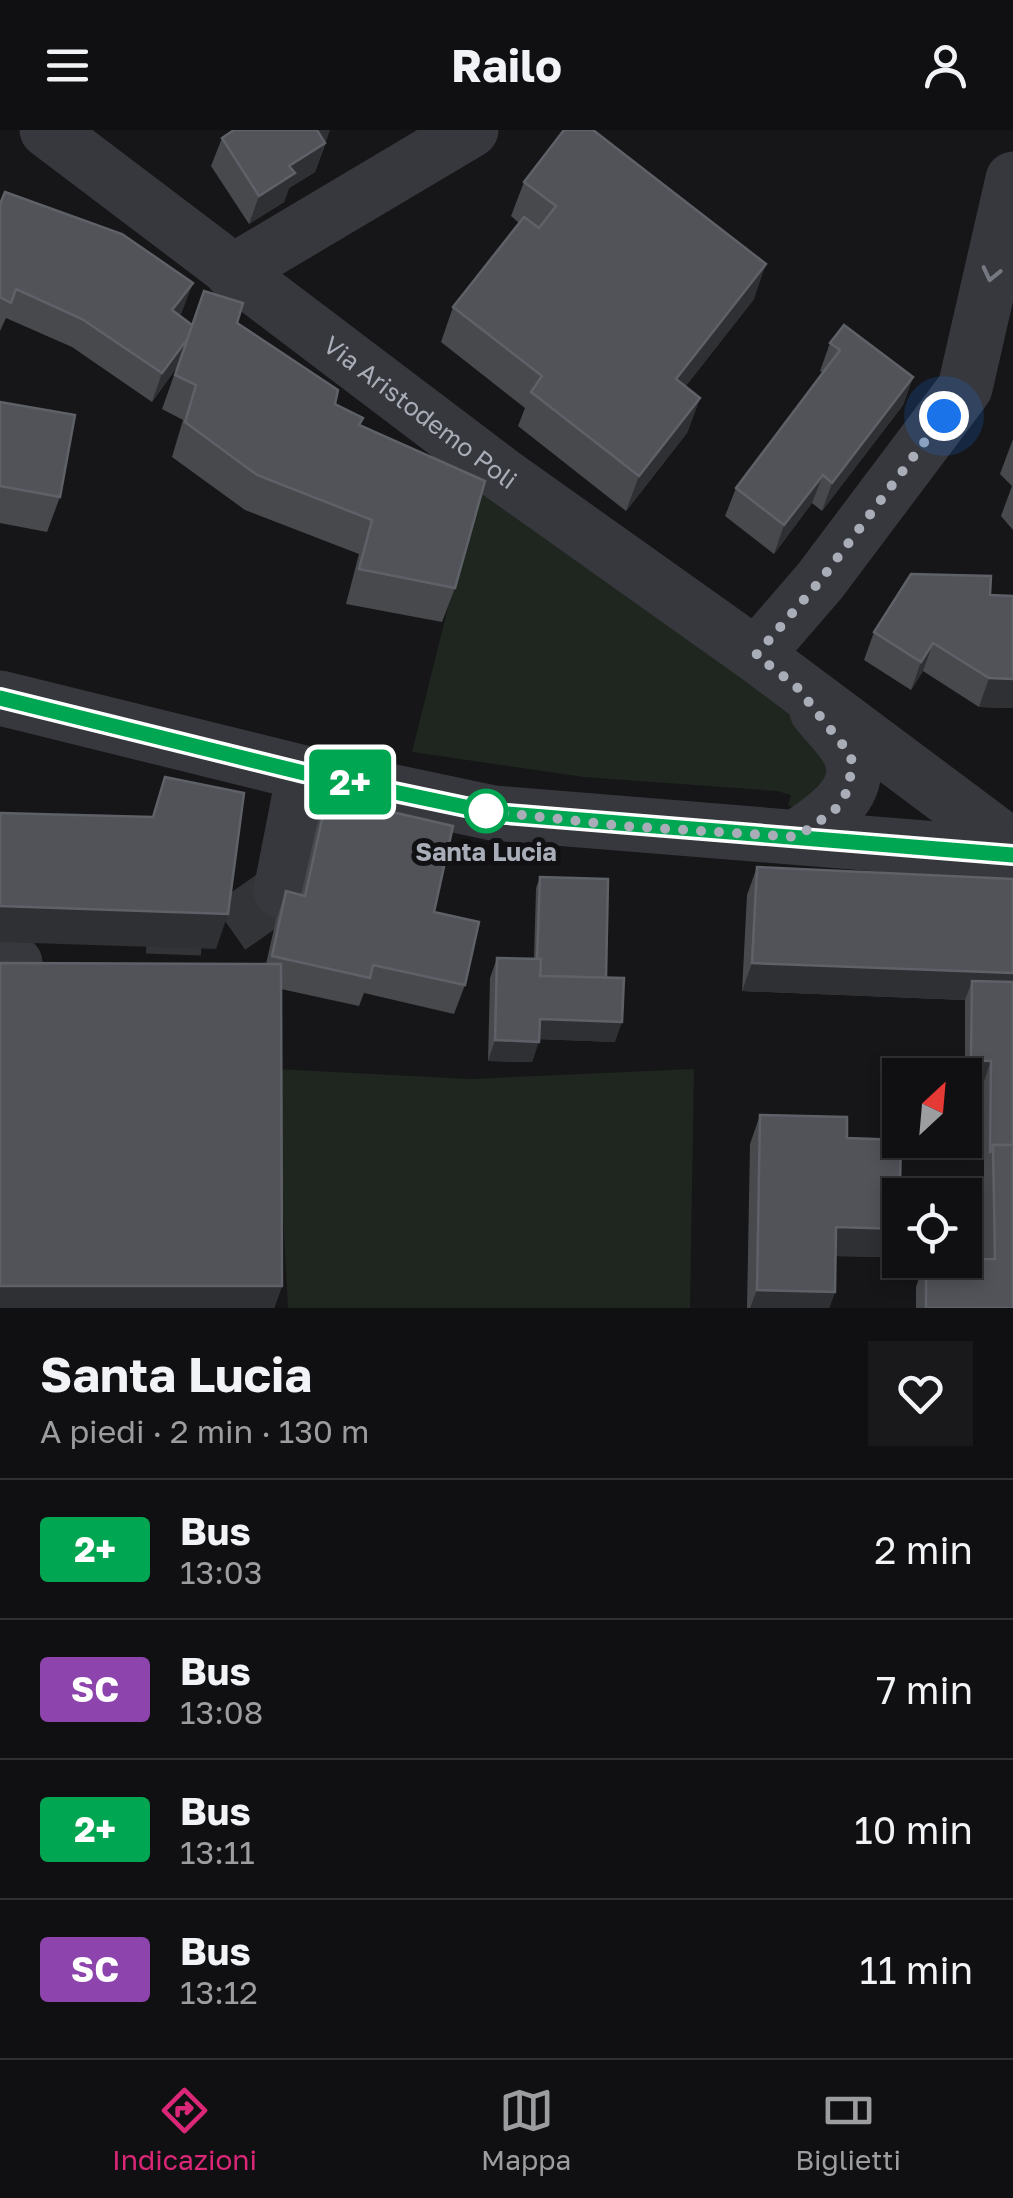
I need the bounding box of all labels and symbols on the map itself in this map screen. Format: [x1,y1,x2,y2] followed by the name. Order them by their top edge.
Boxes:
[982,265,1003,282] one-way arrow
[318,329,523,495] street label: Via Aristodemo Poli
[919,391,969,441] your location
[305,750,395,814] line badge: 2+
[465,790,507,832] marker: Santa Lucia
[415,836,557,867] place label: Santa Lucia
[882,1058,982,1158] north arrow

